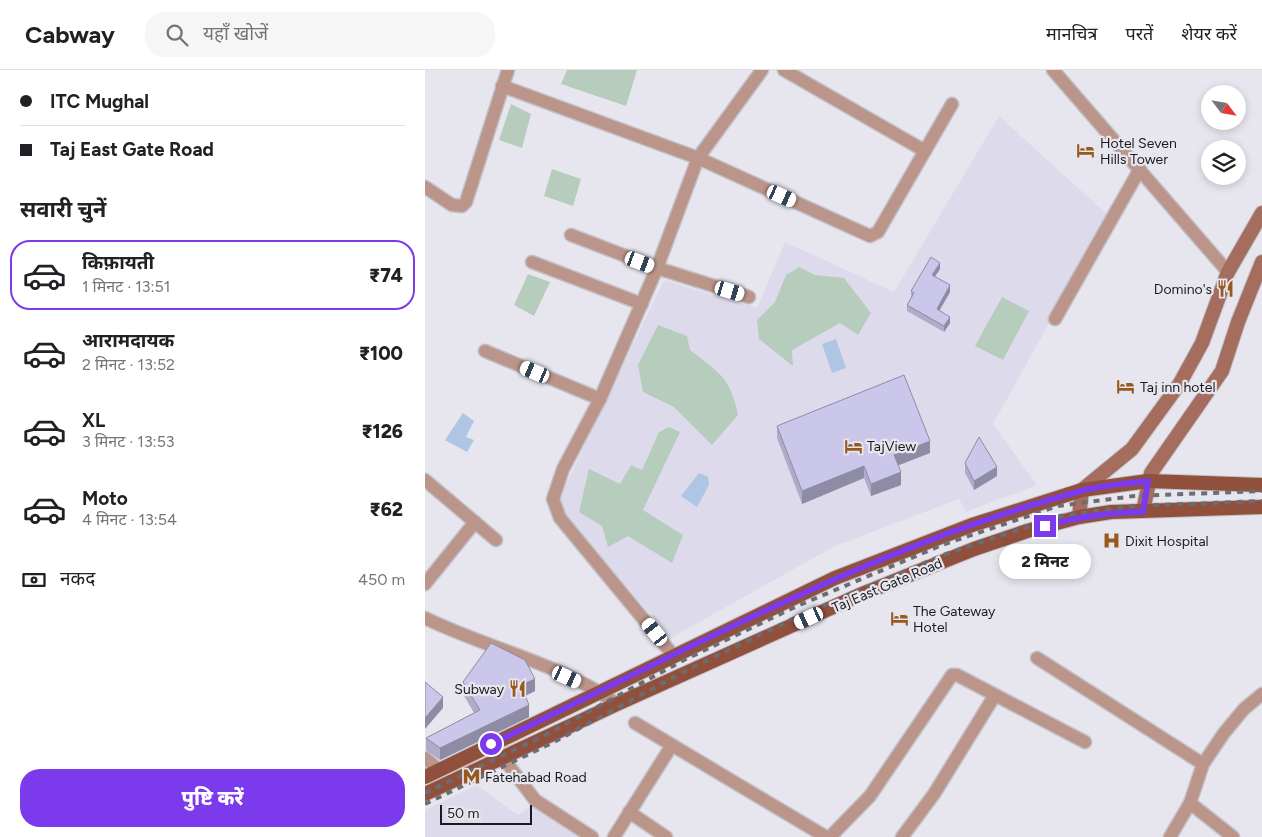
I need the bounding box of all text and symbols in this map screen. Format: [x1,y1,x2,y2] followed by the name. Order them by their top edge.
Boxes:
[145,12,495,57] search box
[25,20,115,49] text: Cabway
[163,21,191,49] icon: search
[203,22,268,45] text: यहाँ खोजें
[1046,23,1097,45] text: मानचित्र
[1125,23,1153,45] text: परतें
[1181,23,1237,45] text: शेयर करें
[1201,85,1246,130] north arrow
[1201,85,1246,185] map controls
[50,90,149,113] text: ITC Mughal
[1100,135,1177,168] place label: Hotel Seven Hills Tower
[50,138,214,161] text: Taj East Gate Road
[1201,140,1246,185] button: layers
[1076,141,1096,161] hotel icon: Hotel Seven Hills Tower
[765,183,798,209] car
[20,196,106,223] text: सवारी चुनें
[623,250,656,274] car
[82,251,154,274] text: किफ़ायती
[22,253,67,298] icon: car
[369,264,403,287] text: ₹74
[82,277,170,296] text: 1 मिनट · 13:51
[713,279,746,303] car
[1216,279,1236,299] restaurant icon: Domino's
[1154,281,1212,298] place label: Domino's
[82,329,174,352] text: आरामदायक
[22,331,67,376] icon: car
[359,342,403,365] text: ₹100
[82,355,175,374] text: 2 मिनट · 13:52
[518,359,551,385] car
[1116,377,1136,397] hotel icon: Taj inn hotel
[1140,379,1215,396] place label: Taj inn hotel
[22,409,67,454] icon: car
[82,409,105,432] text: XL
[361,420,403,443] text: ₹126
[82,432,175,451] text: 3 मिनट · 13:53
[843,436,863,456] hotel icon: TajView
[867,438,916,455] place label: TajView
[22,487,67,532] icon: car
[82,487,128,510] text: Moto
[369,498,403,521] text: ₹62
[82,510,177,529] text: 4 मिनट · 13:54
[1034,515,1056,537] route end
[1101,531,1121,551] hospital icon: Dixit Hospital
[1125,533,1209,550] place label: Dixit Hospital
[999,544,1091,578] callout: 2 मिनट
[1021,552,1069,571] text: 2 मिनट
[829,555,945,616] street label: Taj East Gate Road
[20,566,48,594] icon: cash
[60,567,95,590] text: नकद
[358,570,405,589] text: 450 m
[913,603,996,636] place label: The Gateway Hotel
[792,605,825,631] car
[889,609,909,629] hotel icon: The Gateway Hotel
[639,616,670,648] car
[550,664,583,690] car
[508,679,528,699] restaurant icon: Subway
[454,681,505,698] place label: Subway
[480,733,502,755] route start
[461,767,481,787] metro station icon: Fatehabad Road
[20,769,405,827] button: पुष्टि करें
[485,769,587,786] place label: Fatehabad Road
[440,802,533,825] scale bar
[447,805,479,822] text: 50 m

